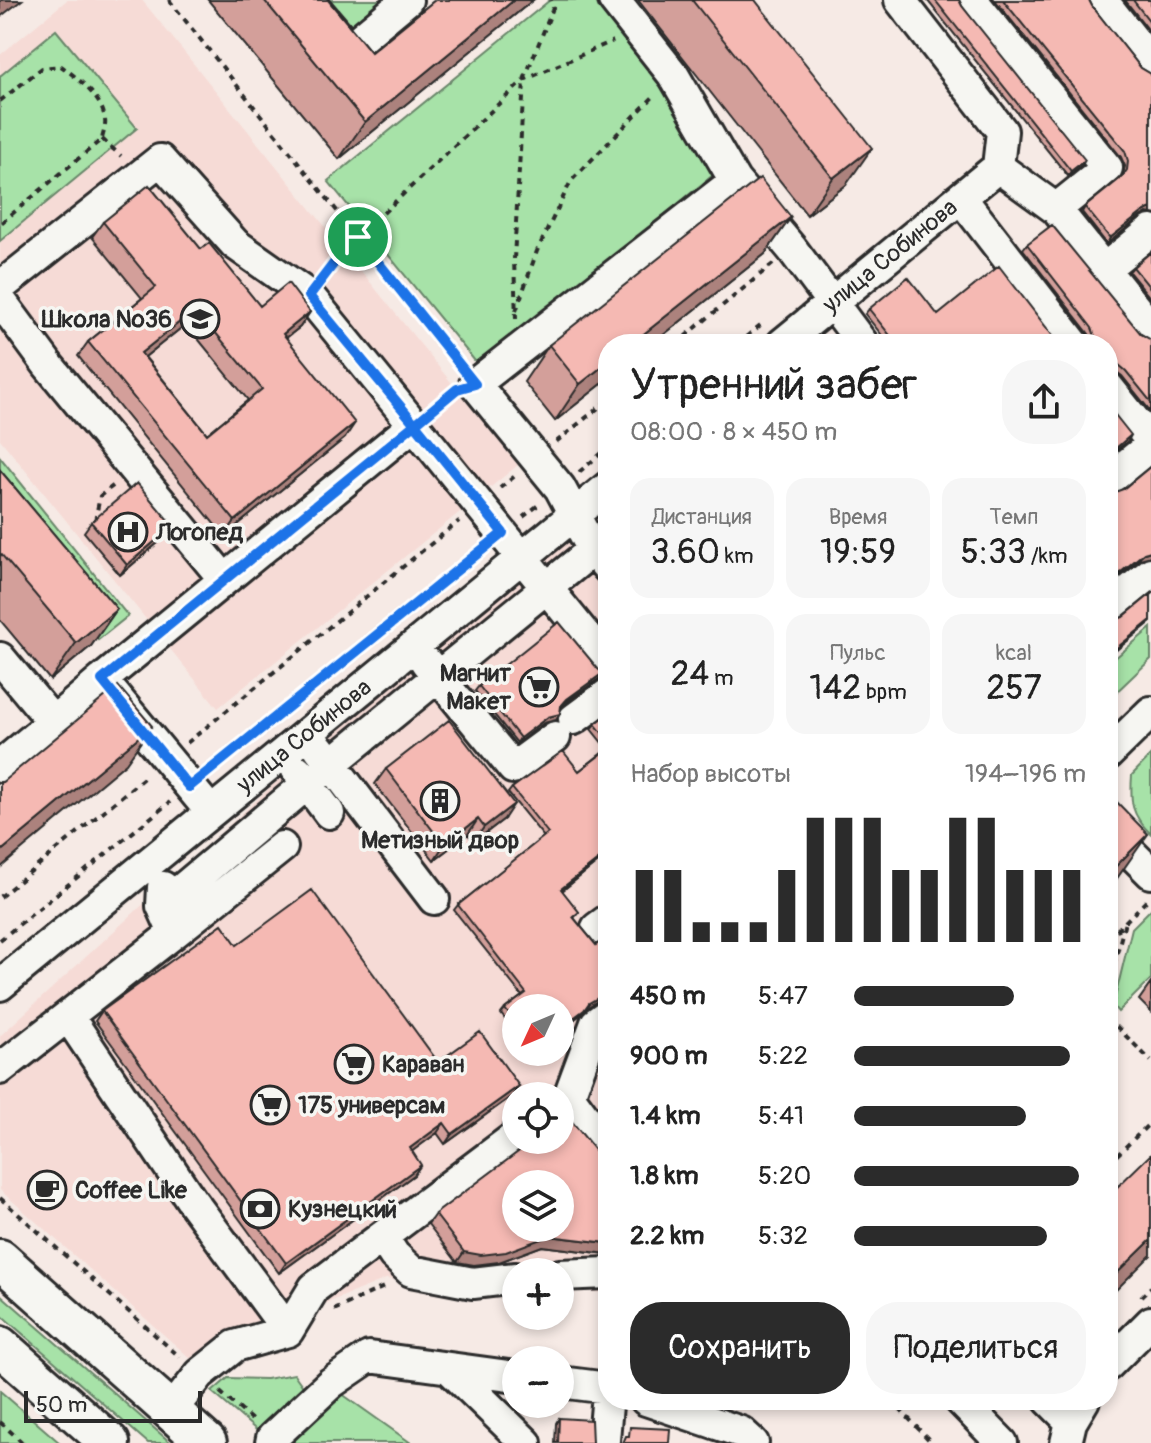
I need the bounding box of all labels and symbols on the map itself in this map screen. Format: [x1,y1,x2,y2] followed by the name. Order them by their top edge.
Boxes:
[816,193,963,320] street label: улица Собинова
[324,203,392,271] pin
[179,298,221,340] school or university icon: Школа №36
[41,305,172,334] place label: Школа №36
[107,511,149,553] hospital icon: Логопед
[155,518,243,547] place label: Логопед
[440,659,512,716] place label: Магнит Макет
[518,666,560,708] supermarket icon: Магнит Макет
[230,673,377,800] street label: улица Собинова
[419,780,461,822] building icon: Метизный двор
[361,826,519,855] place label: Метизный двор
[502,994,574,1066] north arrow
[333,1043,375,1085] supermarket icon: Караван
[382,1050,464,1079] place label: Караван
[249,1084,291,1126] supermarket icon: 175 универсам
[298,1091,445,1120] place label: 175 универсам
[26,1169,68,1211] cafe icon: Coffee Like
[75,1176,188,1205] place label: Coffee Like
[239,1188,281,1230] bank icon: Кузнецкий
[288,1195,397,1224] place label: Кузнецкий
[24,1387,202,1423] scale bar

